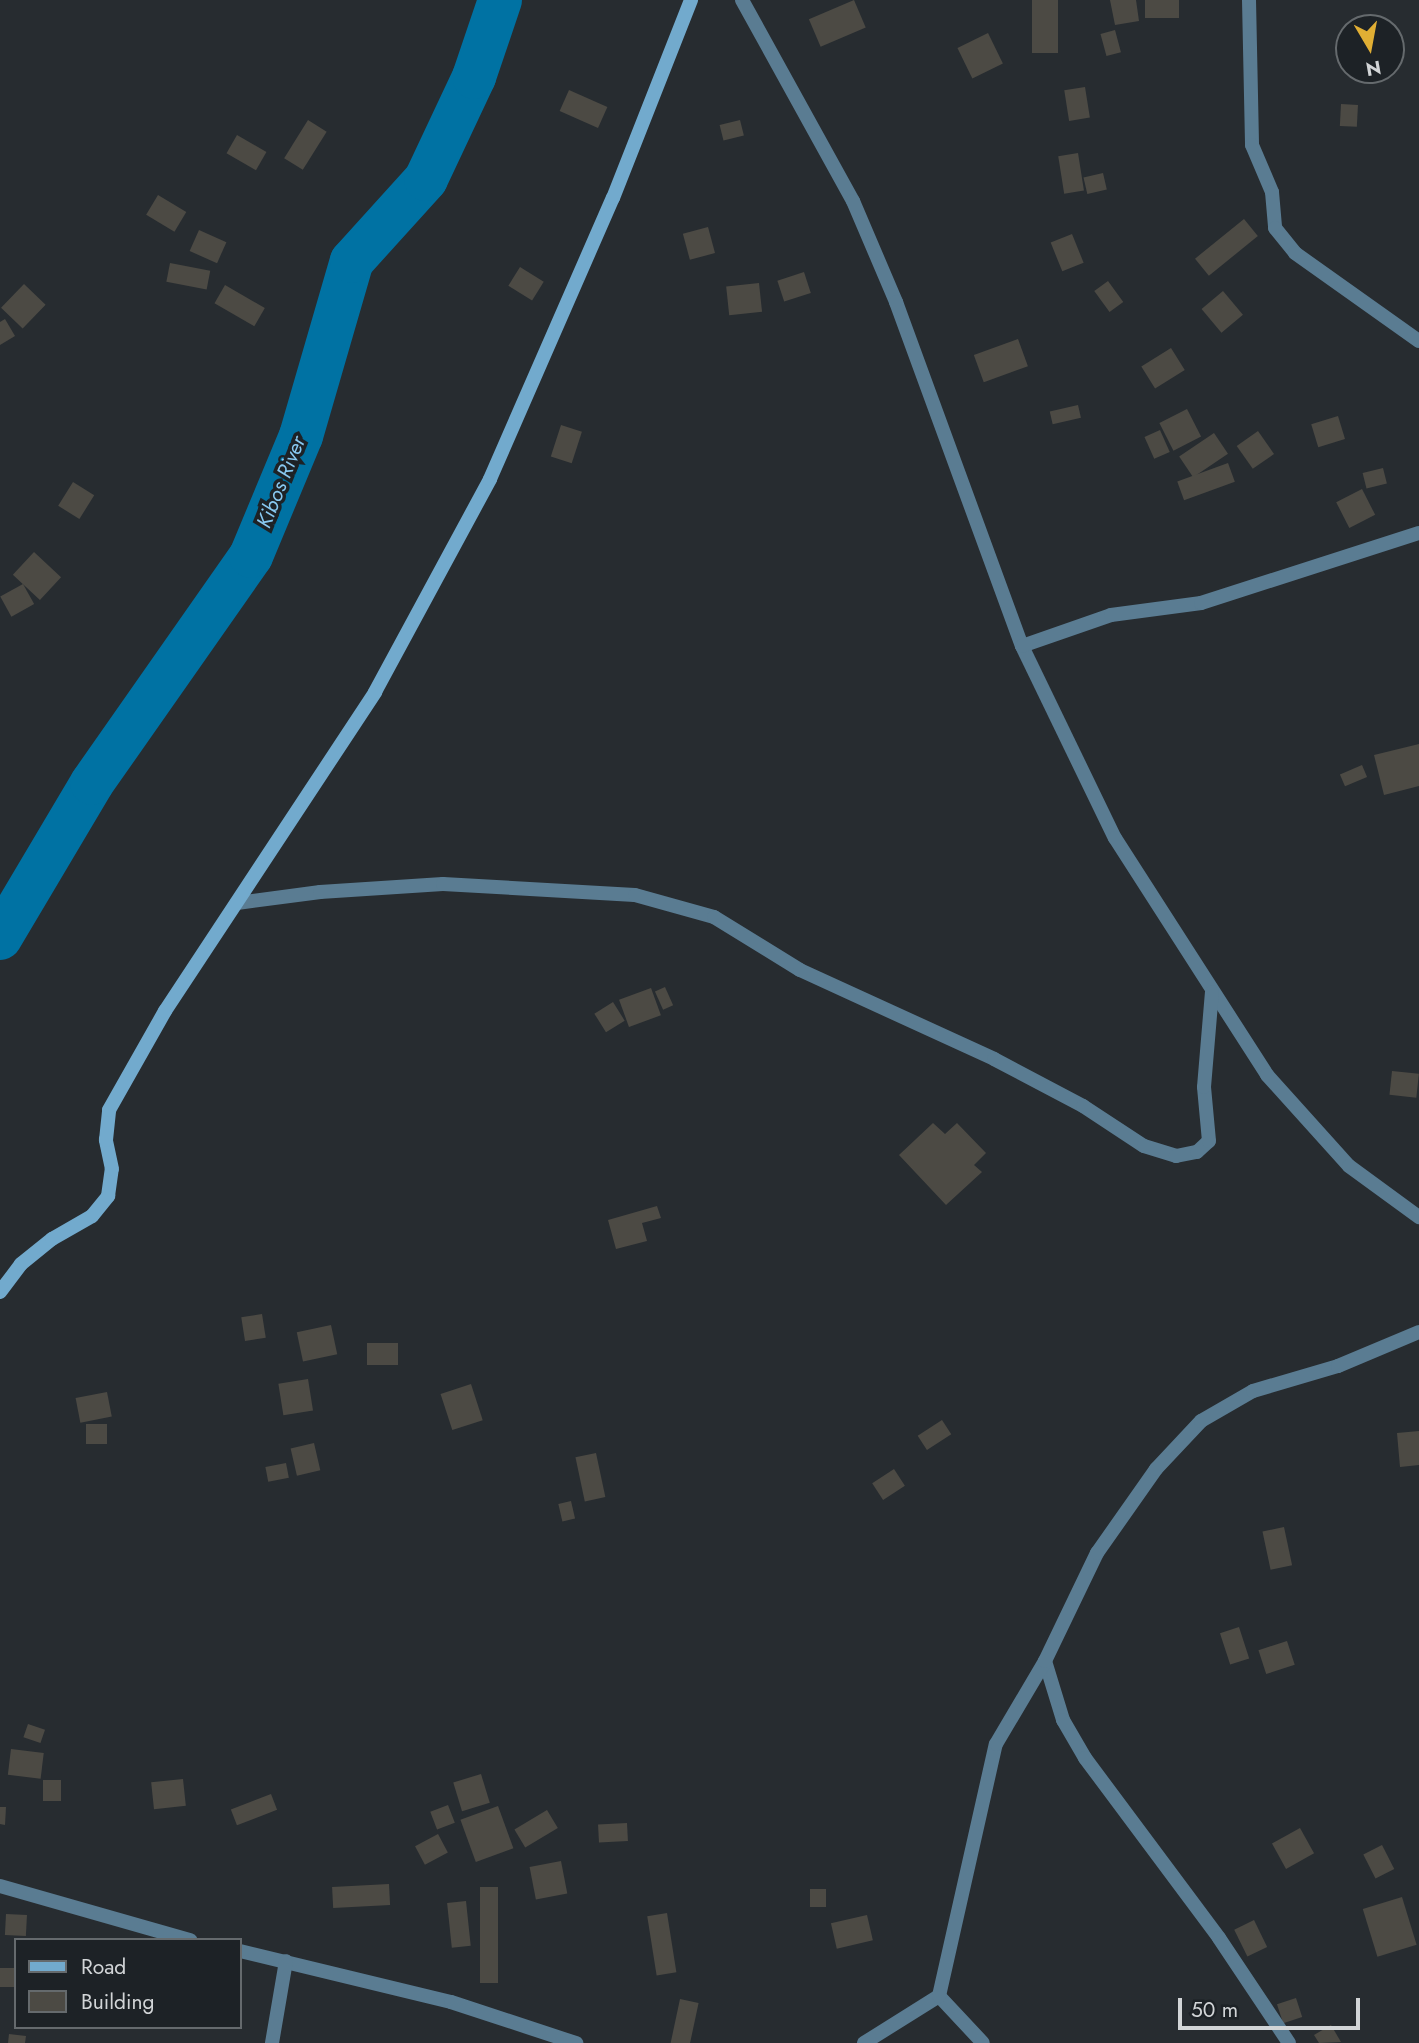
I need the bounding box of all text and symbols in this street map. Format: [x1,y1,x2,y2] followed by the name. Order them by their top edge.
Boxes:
[1335,14,1405,84] north arrow
[1364,54,1383,83] text: N
[251,432,311,532] water label: Kibos River
[14,1938,242,2029] legend
[81,1952,126,1982] text: Road
[1181,1983,1363,2027] scale bar
[81,1987,154,2017] text: Building
[1191,1995,1238,2025] text: 50 m

